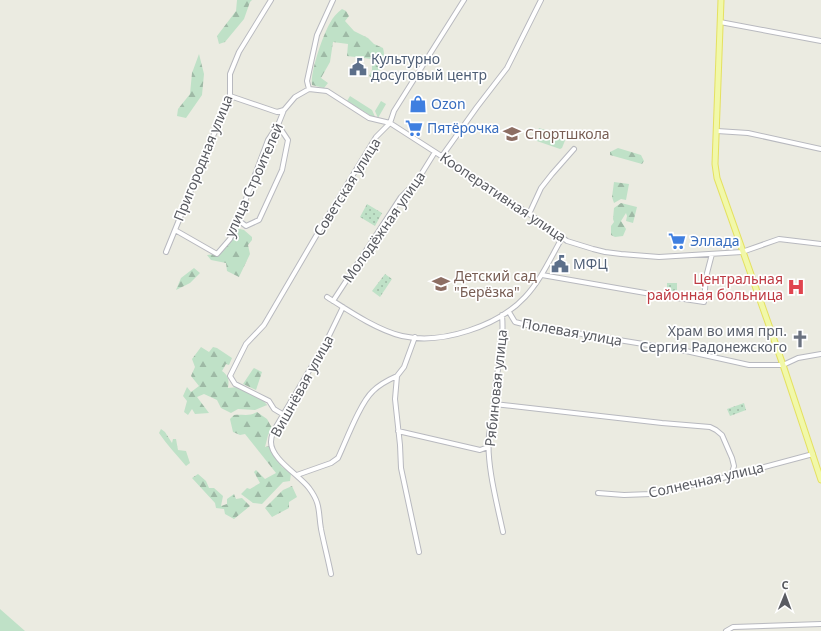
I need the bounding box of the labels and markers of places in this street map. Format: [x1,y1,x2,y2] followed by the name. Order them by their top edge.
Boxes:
[371,49,487,84] place label: Культурно досуговый центр
[348,57,368,77] public building icon: Культурно досуговый центр
[408,94,428,114] shop icon: Ozon
[431,94,466,113] place label: Ozon
[404,118,424,138] supermarket icon: Пятёрочка
[427,118,499,137] place label: Пятёрочка
[502,124,522,144] school or university icon: Спортшкола
[525,124,610,143] place label: Спортшкола
[667,231,687,251] supermarket icon: Эллада
[690,231,739,250] place label: Эллада
[550,254,570,274] public building icon: МФЦ
[573,254,608,273] place label: МФЦ
[454,266,537,301] place label: Детский сад "Берёзка"
[647,269,783,304] place label: Центральная районная больница
[431,274,451,294] school or university icon: Детский сад "Берёзка"
[786,277,806,297] hospital icon: Центральная районная больница
[639,321,787,356] place label: Храм во имя прп. Сергия Радонежского
[790,329,810,349] church icon: Храм во имя прп. Сергия Радонежского

